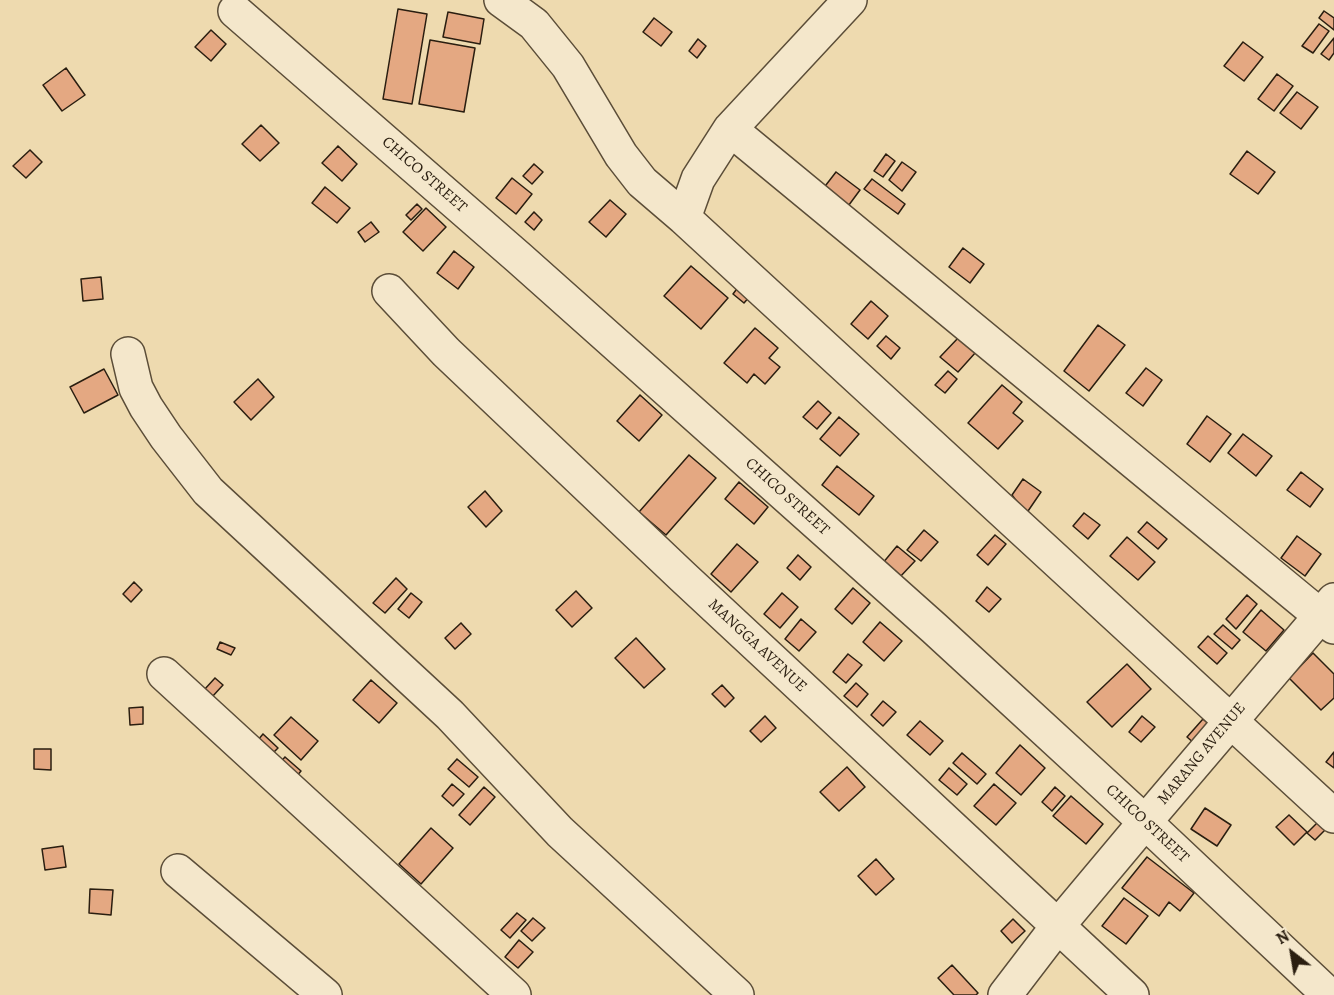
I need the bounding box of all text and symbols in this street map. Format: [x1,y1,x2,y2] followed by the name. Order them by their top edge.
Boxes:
[377,133,471,217] street label: CHICO STREET
[741,454,833,540] street label: CHICO STREET
[704,595,810,697] street label: MANGGA AVENUE
[1154,699,1250,809] street label: MARANG AVENUE
[1101,781,1193,867] street label: CHICO STREET
[1262,923,1322,983] north arrow
[1272,925,1293,950] text: N

